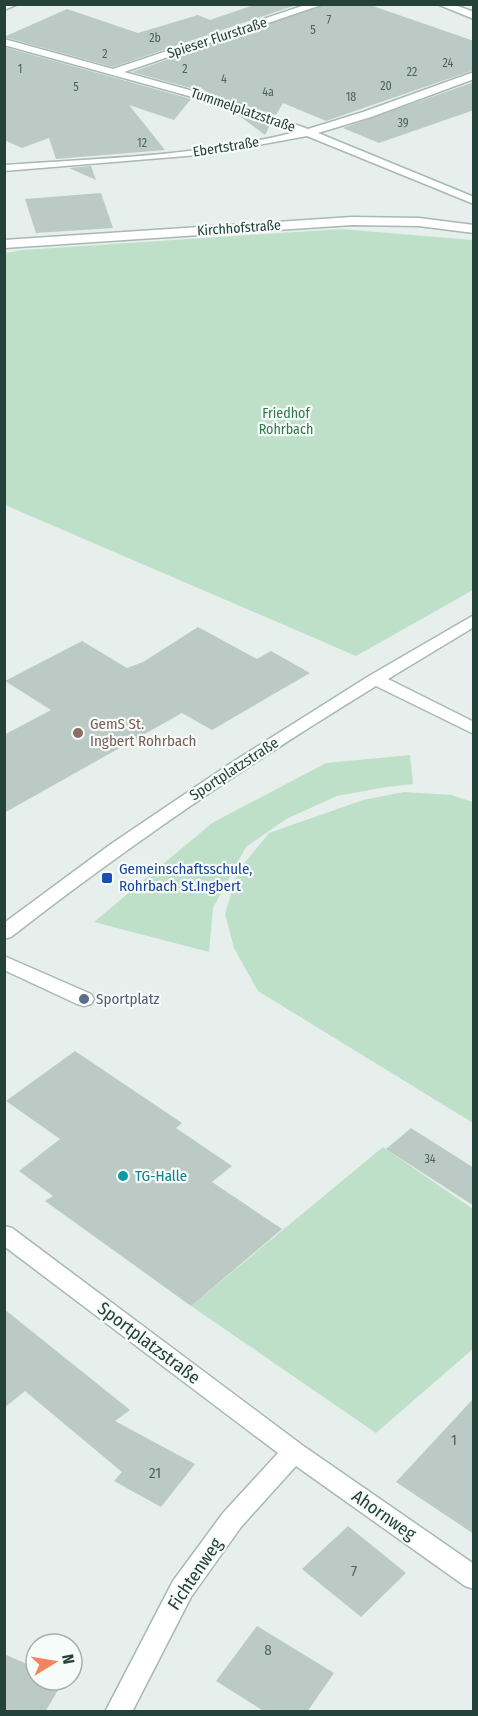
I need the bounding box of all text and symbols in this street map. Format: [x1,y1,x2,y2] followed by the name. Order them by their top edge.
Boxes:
[327,13,332,27] house number: 7
[165,14,269,62] street label: Spieser Flurstraße
[310,23,316,37] house number: 5
[149,31,161,45] house number: 2b
[102,47,108,61] house number: 2
[443,56,454,70] house number: 24
[18,62,22,76] house number: 1
[182,62,188,76] house number: 2
[407,65,417,79] house number: 22
[221,72,227,86] house number: 4
[380,79,392,93] house number: 20
[73,80,79,94] house number: 5
[188,84,298,136] street label: Tummelplatzstraße
[262,85,274,99] house number: 4a
[346,90,356,104] house number: 18
[397,116,409,130] house number: 39
[192,133,260,161] street label: Ebertstraße
[137,136,147,150] house number: 12
[196,217,282,239] street label: Kirchhofstraße
[259,405,313,438] park label: Friedhof Rohrbach
[90,715,196,750] place label: GemS St. Ingbert Rohrbach
[71,726,85,740] marker: GemS St. Ingbert Rohrbach
[186,734,282,804] street label: Sportplatzstraße
[119,860,252,895] place label: Gemeinschaftsschule, Rohrbach St.Ingbert
[100,871,114,885] marker: Gemeinschaftsschule, Rohrbach St.Ingbert
[96,990,160,1008] place label: Sportplatz
[77,992,91,1006] marker: Sportplatz
[424,1152,436,1166] house number: 34
[135,1167,187,1185] place label: TG-Halle
[116,1169,130,1183] marker: TG-Halle
[93,1297,205,1389] street label: Sportplatzstraße
[451,1431,457,1449] house number: 1
[149,1464,161,1482] house number: 21
[348,1485,421,1545] street label: Ahornweg
[163,1533,227,1614] street label: Fichtenweg
[351,1562,357,1580] house number: 7
[24,1632,84,1692] north arrow
[264,1641,272,1659] house number: 8
[58,1653,78,1666] text: N

